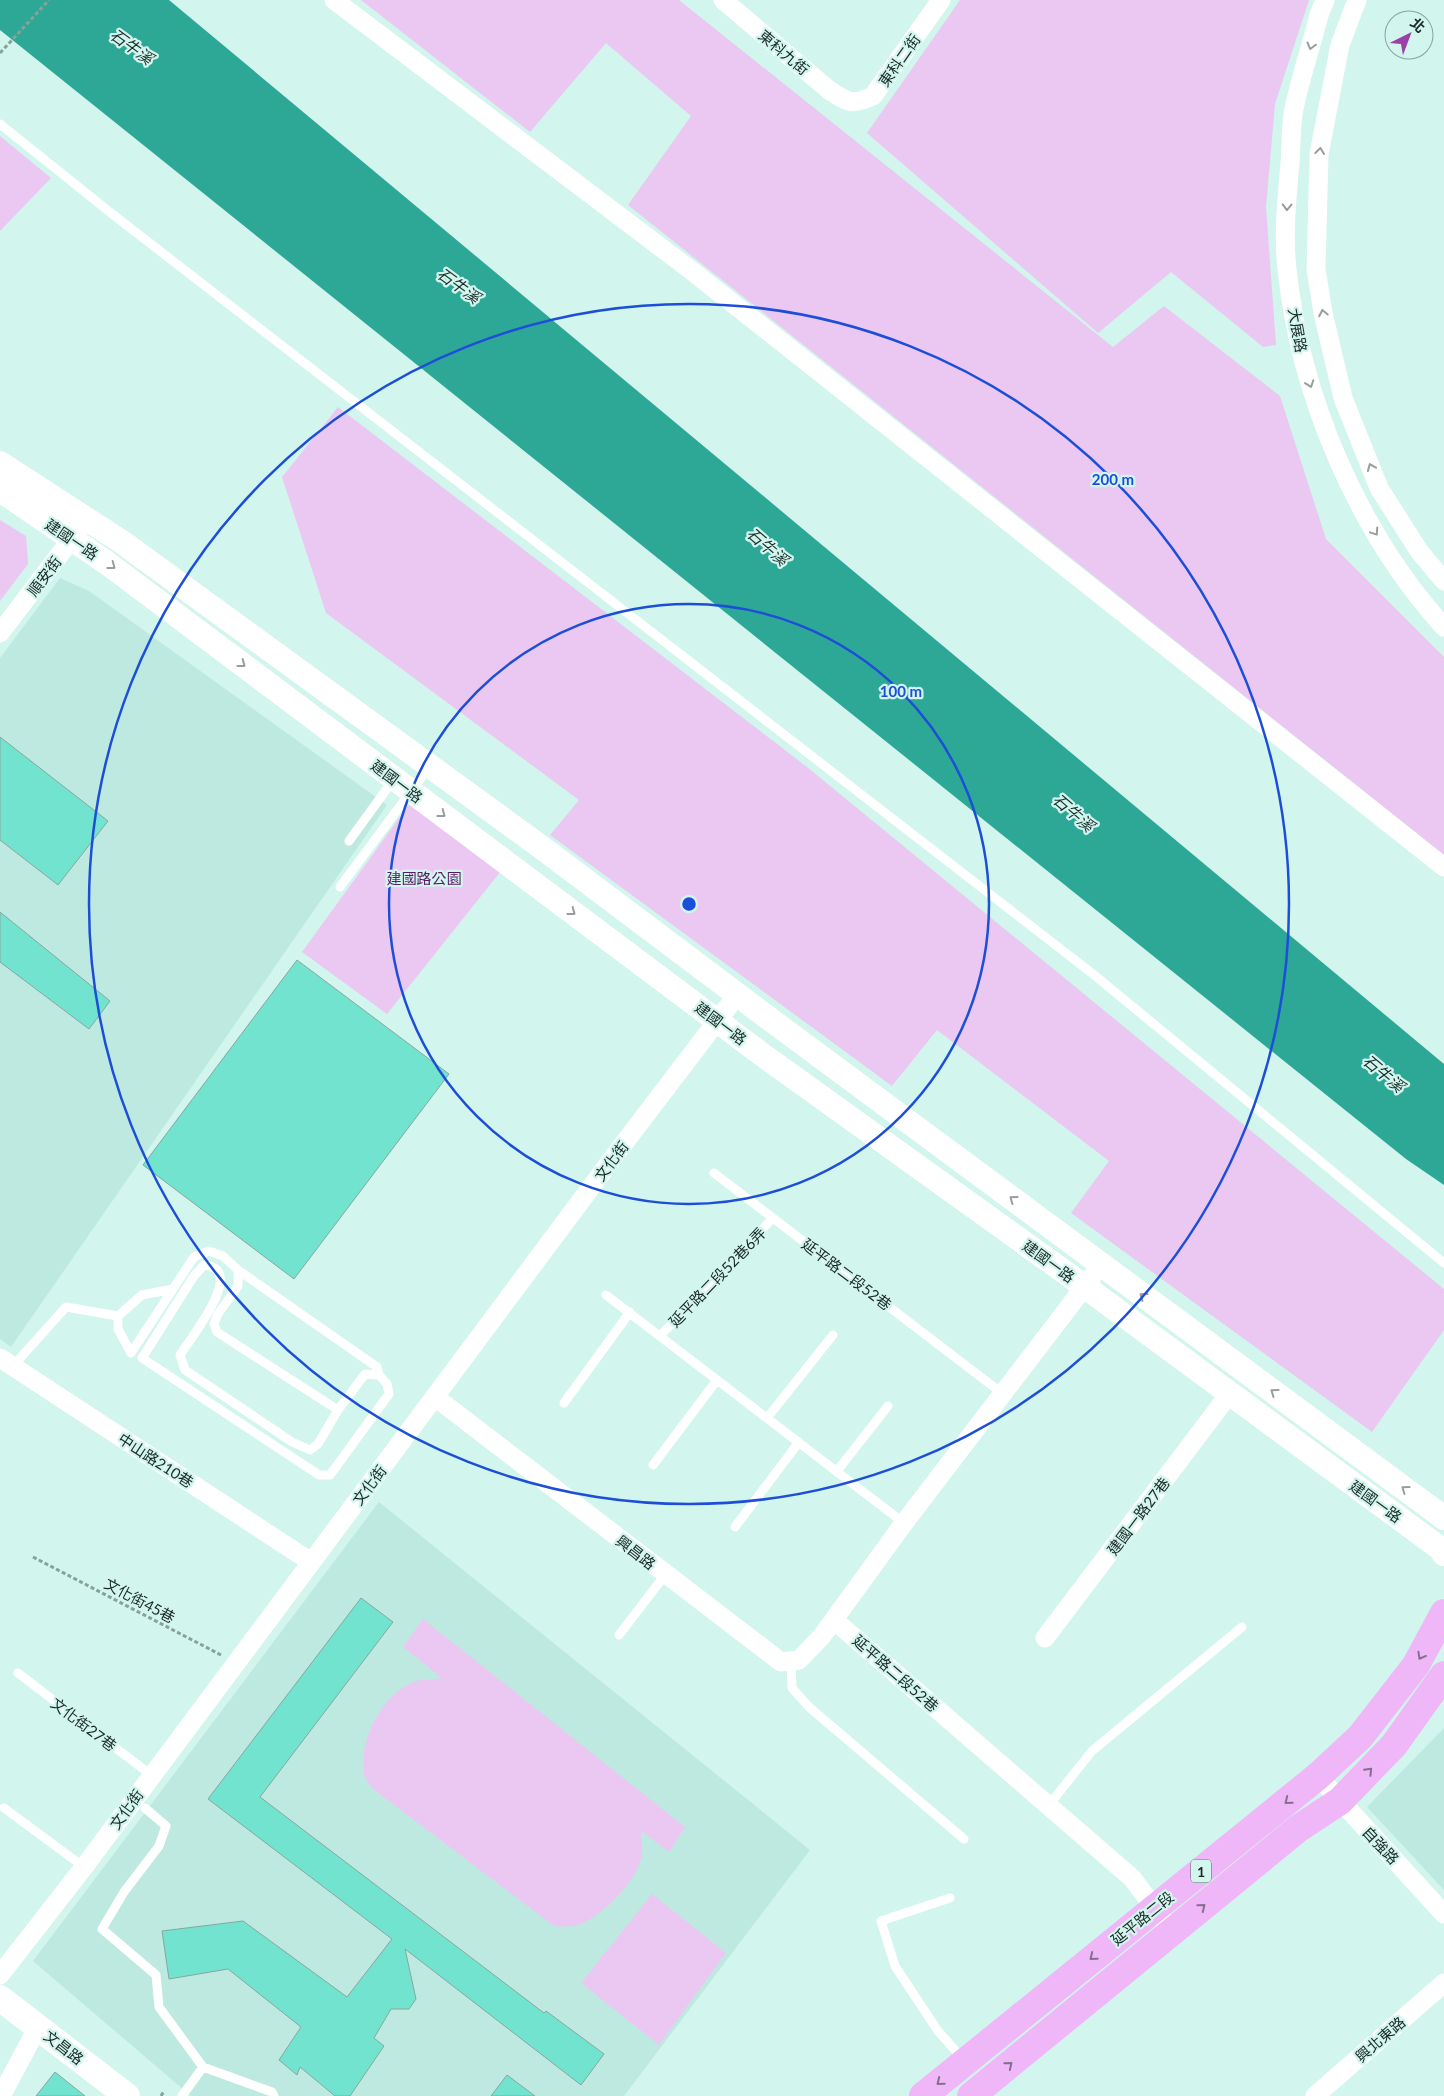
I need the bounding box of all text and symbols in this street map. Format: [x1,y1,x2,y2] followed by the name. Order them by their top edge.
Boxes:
[1384,10,1434,60] north arrow
[1407,14,1429,36] text: 北
[107,24,159,69] water label: 石牛溪
[755,26,813,78] street label: 東科九街
[874,30,924,90] street label: 東科二街
[1306,42,1317,51] one-way arrow
[1314,146,1325,154] one-way arrow
[1282,203,1292,211] one-way arrow
[434,263,486,308] water label: 石牛溪
[1285,306,1311,354] street label: 大展路
[1318,308,1329,317] one-way arrow
[1305,379,1315,388] one-way arrow
[1367,463,1377,472] one-way arrow
[1092,470,1134,488] text: 200 m
[42,515,102,563] street label: 建國一路
[744,523,794,570] water label: 石牛溪
[1369,527,1379,536] one-way arrow
[23,553,65,599] street label: 順安街
[106,561,115,569] one-way arrow
[236,658,246,667] one-way arrow
[880,682,922,700] text: 100 m
[368,756,426,806] street label: 建國一路
[1050,789,1100,836] water label: 石牛溪
[436,809,445,817] one-way arrow
[386,869,462,887] park label: 建國路公園
[680,895,698,913] centre of rings
[566,906,575,914] one-way arrow
[692,998,750,1048] street label: 建國一路
[1360,1050,1410,1097] water label: 石牛溪
[590,1138,632,1184] street label: 文化街
[1009,1196,1019,1205] one-way arrow
[665,1224,769,1330] street label: 延平路二段52巷6弄
[799,1234,895,1314] street label: 延平路二段52巷
[1019,1236,1079,1286] street label: 建國一路
[1139,1293,1149,1302] one-way arrow
[1270,1389,1280,1398] one-way arrow
[115,1429,197,1491] street label: 中山路210巷
[348,1462,390,1508] street label: 文化街
[1103,1474,1173,1558] street label: 建國一路27巷
[1346,1476,1406,1526] street label: 建國一路
[1401,1486,1411,1495] one-way arrow
[613,1531,659,1573] street label: 興昌路
[102,1574,178,1626] street label: 文化街45巷
[850,1631,942,1715] street label: 延平路二段52巷
[1417,1651,1427,1660] one-way arrow
[48,1694,120,1754] street label: 文化街27巷
[1363,1768,1372,1777] one-way arrow
[105,1786,147,1832] street label: 文化街
[1285,1795,1294,1803] one-way arrow
[1359,1822,1403,1868] street label: 自強路
[1191,1860,1211,1882] road number: 1
[1107,1887,1177,1949] street label: 延平路二段
[1196,1904,1205,1912] one-way arrow
[1090,1952,1099,1960] one-way arrow
[1351,2013,1409,2065] street label: 興北東路
[41,2026,87,2068] street label: 文昌路
[1003,2063,1012,2071] one-way arrow
[937,2076,946,2084] one-way arrow

